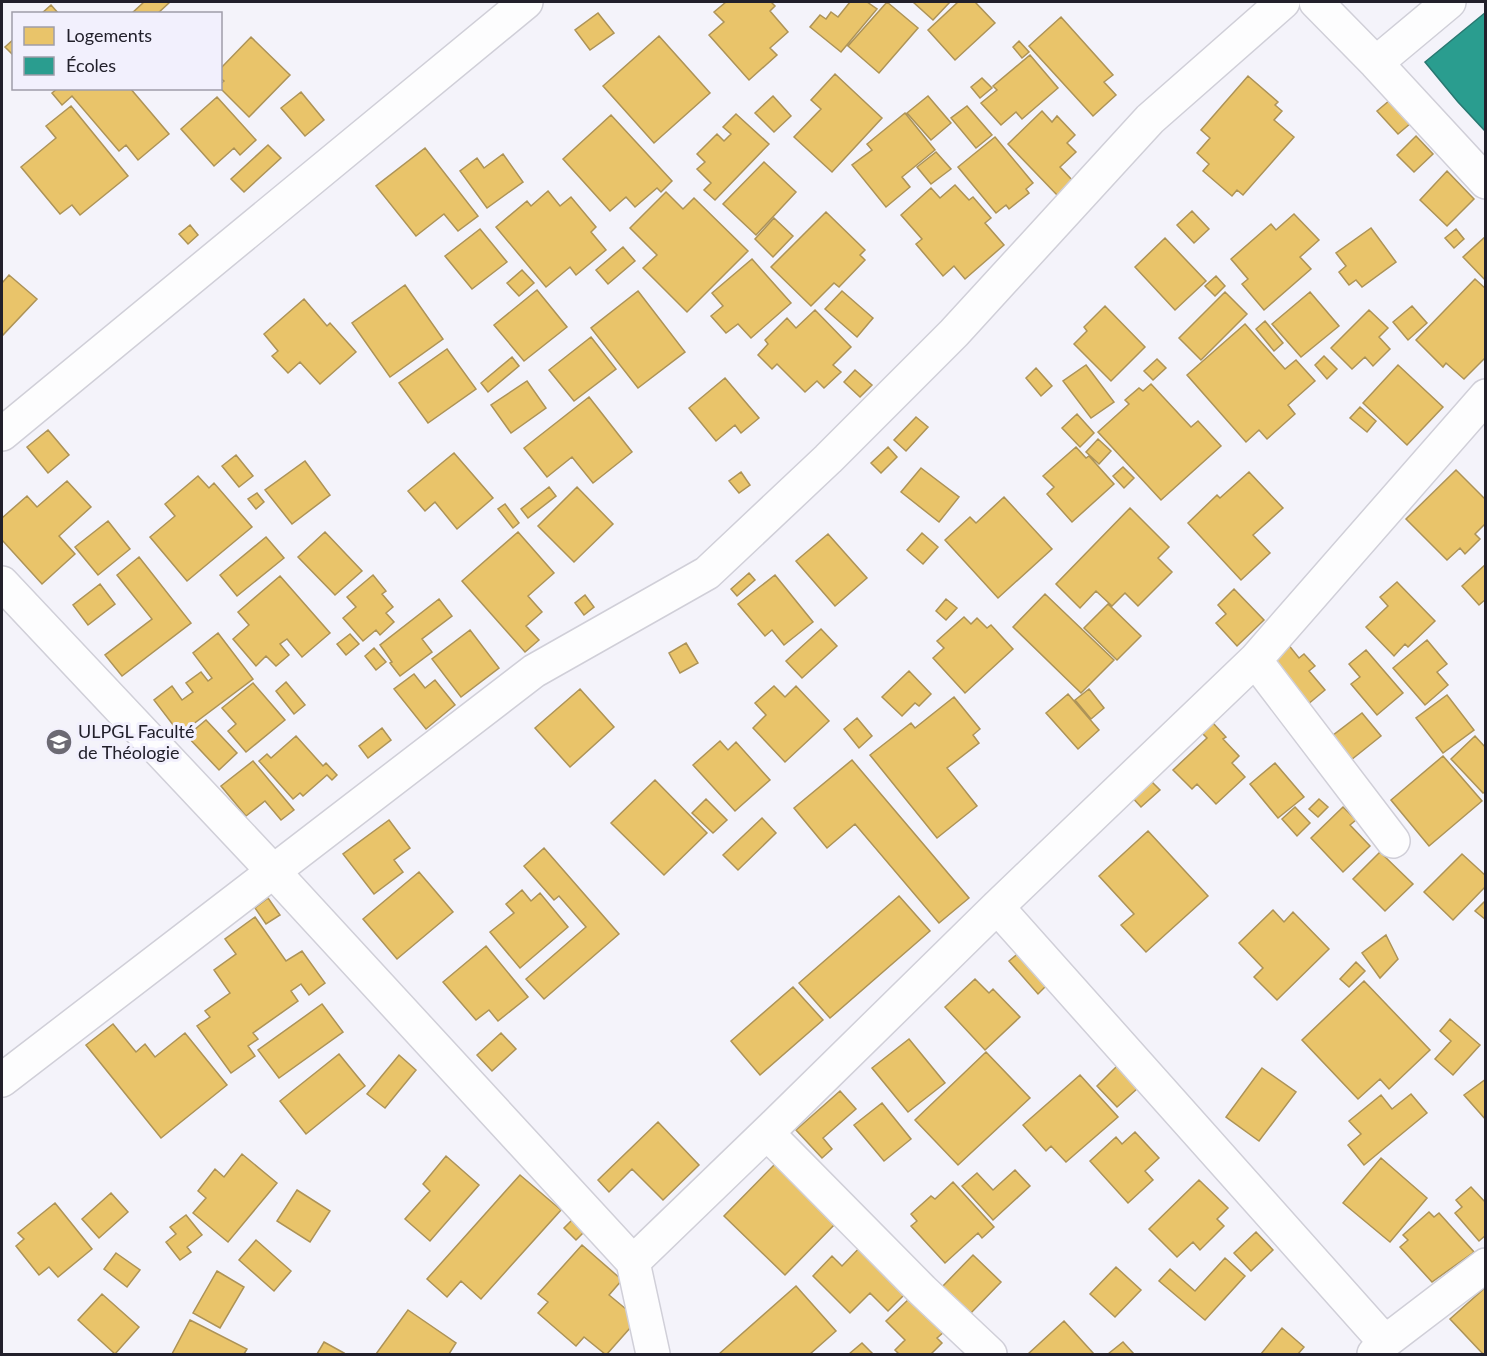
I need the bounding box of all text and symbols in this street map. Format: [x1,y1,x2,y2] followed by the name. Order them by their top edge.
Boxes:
[12,12,222,90] legend
[66,24,152,46] text: Logements
[66,54,116,76] text: Écoles
[78,720,194,763] place label: ULPGL Faculté de Théologie
[44,727,74,757] school or university icon: ULPGL Faculté de Théologie

